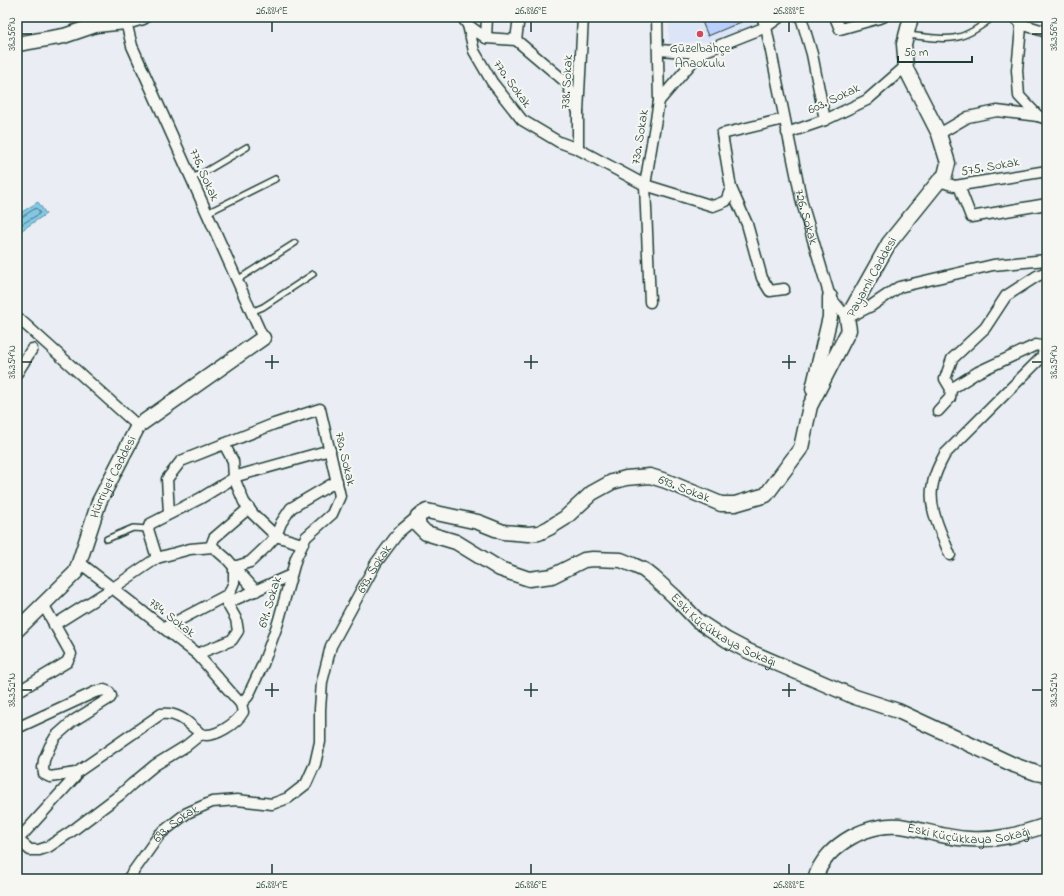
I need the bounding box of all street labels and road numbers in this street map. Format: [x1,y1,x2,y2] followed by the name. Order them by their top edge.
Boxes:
[556,54,578,110] street label: 738. Sokak
[488,56,536,112] street label: 770. Sokak
[805,78,864,119] street label: 603. Sokak
[626,108,654,166] street label: 730. Sokak
[184,146,224,204] street label: 776. Sokak
[959,152,1021,182] street label: 575. Sokak
[790,188,823,247] street label: 726. Sokak
[842,233,903,321] street label: Payamlı Caddesi
[330,430,360,488] street label: 780. Sokak
[85,432,141,520] street label: Hürriyet Caddesi
[655,470,713,508] street label: 693. Sokak
[352,540,396,597] street label: 693. Sokak
[253,574,287,630] street label: 691. Sokak
[666,588,779,672] street label: Eski Küçükkaya Sokağı
[145,594,200,642] street label: 784. Sokak
[147,800,202,846] street label: 693. Sokak
[905,818,1032,850] street label: Eski Küçükkaya Sokağı

